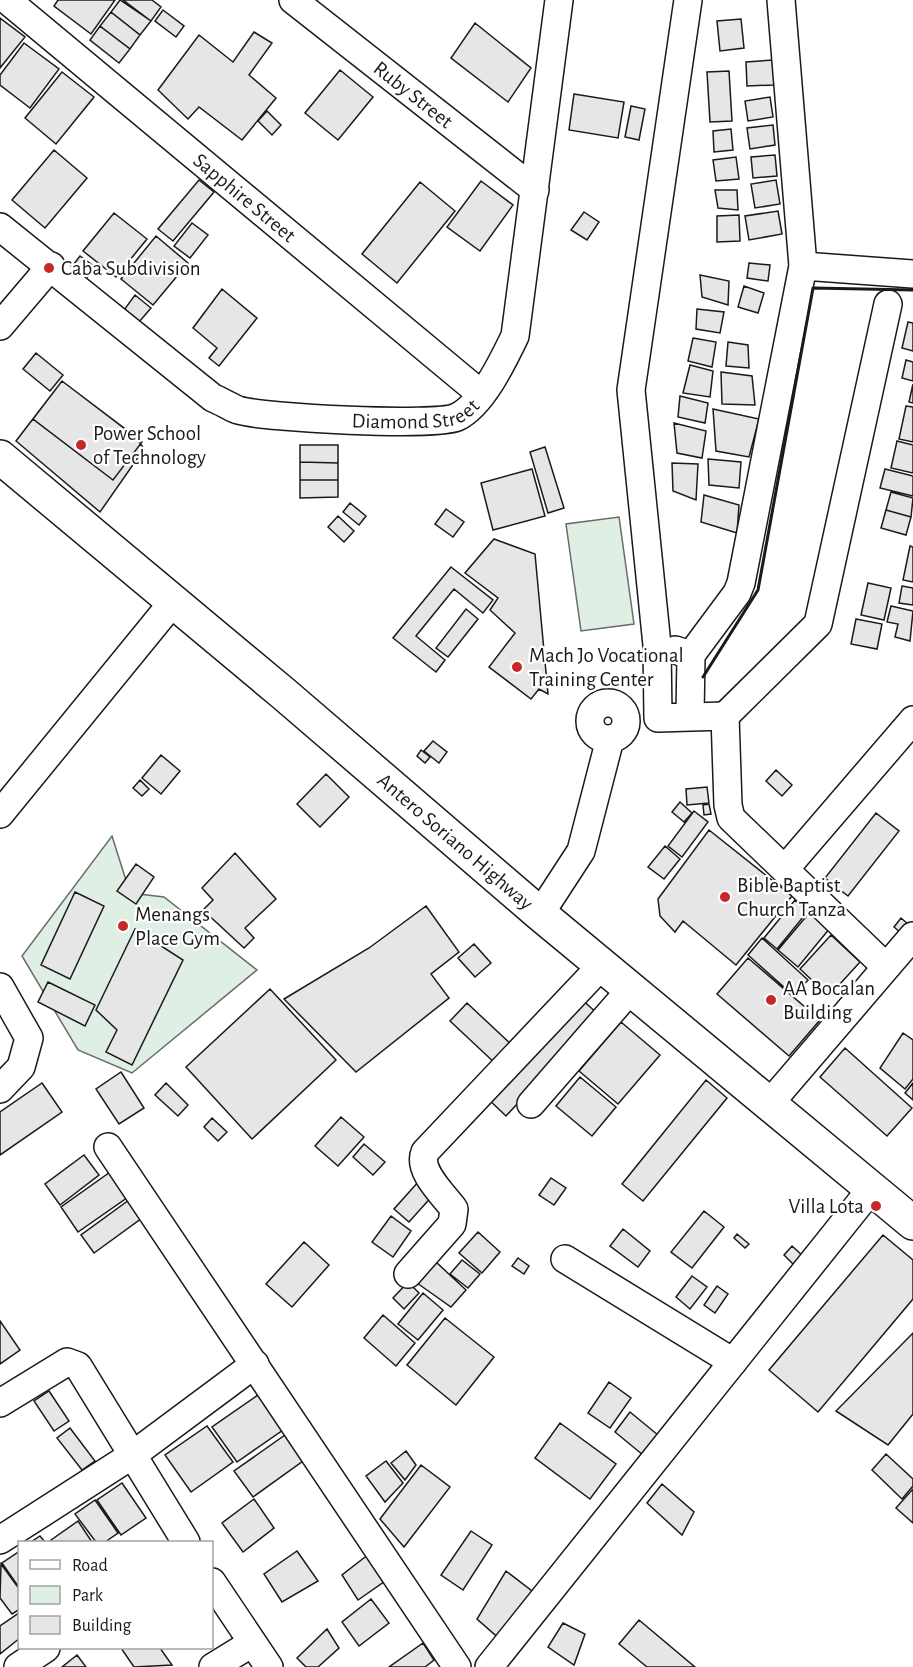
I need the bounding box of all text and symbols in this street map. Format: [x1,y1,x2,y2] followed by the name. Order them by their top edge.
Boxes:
[370,57,457,132] street label: Ruby Street
[189,149,300,246] street label: Sapphire Street
[61,258,201,279] place label: Caba Subdivision
[42,261,56,275] marker: Caba Subdivision
[351,395,483,432] street label: Diamond Street
[93,423,206,468] place label: Power School of Technology
[74,438,88,452] marker: Power School of Technology
[529,645,684,690] place label: Mach Jo Vocational Training Center
[510,660,524,674] marker: Mach Jo Vocational Training Center
[374,769,537,914] street label: Antero Soriano Highway
[737,875,846,920] place label: Bible Baptist Church Tanza
[718,890,732,904] marker: Bible Baptist Church Tanza
[135,904,220,949] place label: Menangs Place Gym
[116,919,130,933] marker: Menangs Place Gym
[783,978,875,1023] place label: AA Bocalan Building
[764,993,778,1007] marker: AA Bocalan Building
[788,1196,864,1217] place label: Villa Lota
[869,1199,883,1213] marker: Villa Lota
[18,1541,213,1649] legend
[72,1557,108,1575] text: Road
[72,1587,104,1605] text: Park
[72,1617,132,1635] text: Building

